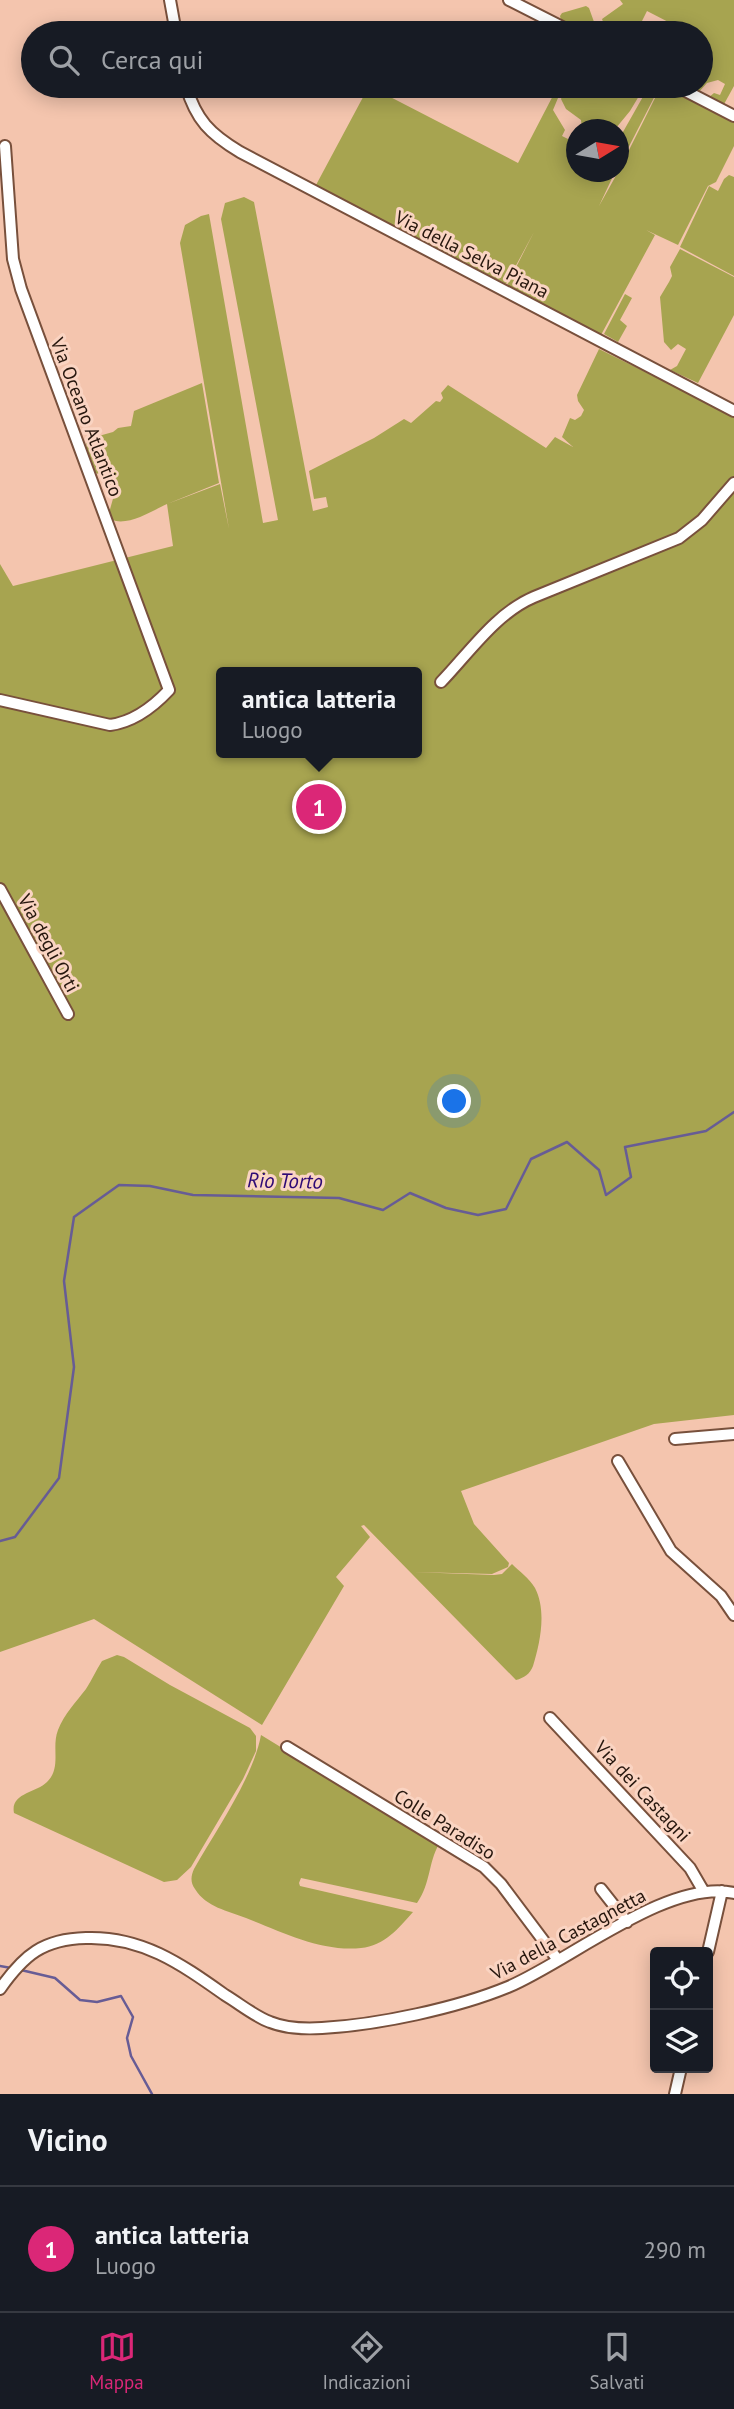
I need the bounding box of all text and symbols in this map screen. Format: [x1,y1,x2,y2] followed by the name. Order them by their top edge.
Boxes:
[21,21,713,98] search box
[45,41,83,79] icon: search
[101,43,204,76] text: Cerca qui
[566,119,629,182] north arrow
[390,204,553,303] street label: Via della Selva Piana
[45,333,128,500] street label: Via Oceano Atlantico
[216,667,422,758] popup
[242,682,396,715] text: antica latteria
[242,715,303,744] text: Luogo
[296,781,342,833] pin: 1
[13,889,85,996] street label: Via degli Orti
[437,1084,471,1118] your location
[247,1166,323,1195] water label: Rio Torto
[589,1735,696,1847] street label: Via dei Castagni
[390,1783,500,1865] street label: Colle Paradiso
[485,1883,650,1985] street label: Via della Castagnetta
[650,1947,713,2073] map controls
[650,1947,713,2010] button: locate
[650,2010,713,2073] button: layers
[28,2120,108,2159] text: Vicino
[95,2218,249,2251] text: antica latteria
[44,2235,58,2264] text: 1
[644,2235,706,2264] text: 290 m
[95,2251,156,2280] text: Luogo
[89,2328,144,2394] tab: Mappa
[322,2328,411,2394] tab: Indicazioni
[589,2328,645,2394] tab: Salvati

